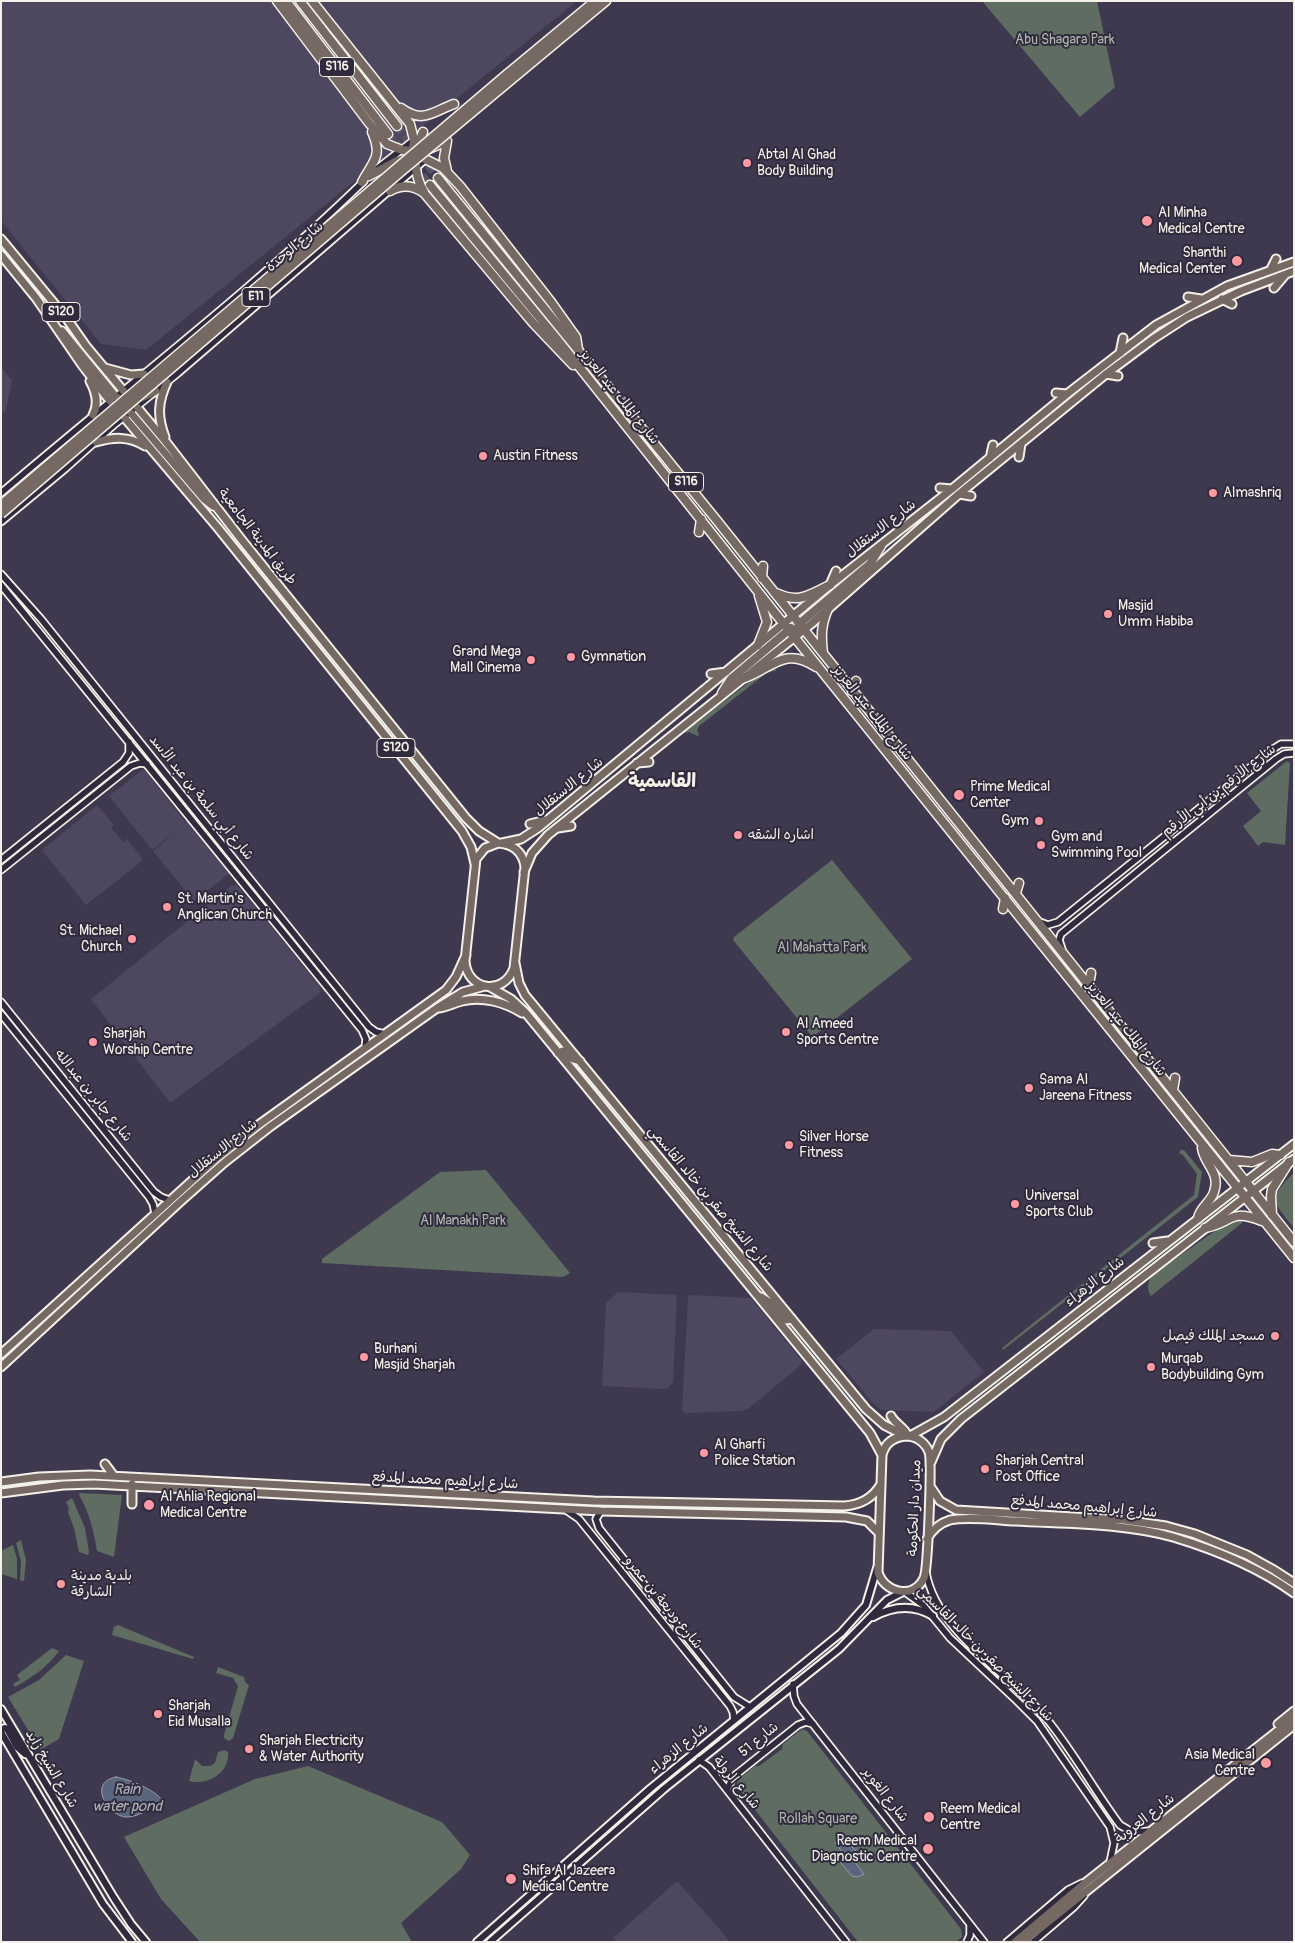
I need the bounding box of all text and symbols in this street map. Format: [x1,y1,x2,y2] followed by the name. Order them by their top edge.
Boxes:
[1015,32,1115,48] park label: Abu Shagara Park
[320,58,354,76] road number: S116
[757,147,836,180] place label: Abtal Al Ghad Body Building
[741,157,753,169] marker: Abtal Al Ghad Body Building
[1158,205,1245,238] place label: Al Minha Medical Centre
[1140,214,1154,228] marker: Al Minha Medical Centre
[263,218,327,276] street label: شارع الوحدة
[1139,245,1226,278] place label: Shanthi Medical Center
[1230,254,1244,268] marker: Shanthi Medical Center
[242,288,270,306] road number: E11
[42,302,80,322] road number: S120
[575,346,663,448] street label: شارع الملك عبد العزيز
[493,448,578,464] place label: Austin Fitness
[477,450,489,462] marker: Austin Fitness
[668,472,704,492] road number: S116
[1223,485,1281,501] place label: Almashriq
[214,486,300,588] street label: طريق المدينة الجامعية
[1207,487,1219,499] marker: Almashriq
[843,496,919,562] street label: شارع الاستقلال
[1118,598,1193,630] place label: Masjid Umm Habiba
[1102,608,1114,620] marker: Masjid Umm Habiba
[450,644,521,676] place label: Grand Mega Mall Cinema
[581,649,646,665] place label: Gymnation
[565,651,577,663] marker: Gymnation
[525,654,537,666] marker: Grand Mega Mall Cinema
[828,662,916,764] street label: شارع الملك عبد العزيز
[145,732,257,864] street label: شارع أبي سلمة بن عبد الأسد
[377,738,415,758] road number: S120
[1158,741,1280,841] street label: شارع الأرقم بن أبي الأرقم
[531,754,607,820] street label: شارع الاستقلال
[628,771,696,793] district label: القاسمية
[970,779,1050,812] place label: Prime Medical Center
[952,788,966,802] marker: Prime Medical Center
[1001,813,1029,829] place label: Gym
[1033,815,1045,827] marker: Gym
[748,827,814,843] place label: اشاره الشقه
[732,829,744,841] marker: اشاره الشقه
[1051,829,1142,862] place label: Gym and Swimming Pool
[1035,839,1047,851] marker: Gym and Swimming Pool
[177,891,272,924] place label: St. Martin's Anglican Church
[161,901,173,913] marker: St. Martin's Anglican Church
[59,923,122,956] place label: St. Michael Church
[126,933,138,945] marker: St. Michael Church
[777,940,867,956] park label: Al Mahatta Park
[1082,978,1170,1080] street label: شارع الملك عبد العزيز
[796,1016,879,1048] place label: Al Ameed Sports Centre
[103,1026,193,1058] place label: Sharjah Worship Centre
[780,1026,792,1038] marker: Al Ameed Sports Centre
[87,1036,99,1048] marker: Sharjah Worship Centre
[51,1046,135,1146] street label: شارع جابر بن عبدالله
[1039,1072,1132,1104] place label: Sama Al Jareena Fitness
[1023,1082,1035,1094] marker: Sama Al Jareena Fitness
[185,1116,261,1182] street label: شارع الاستقلال
[644,1123,776,1275] street label: شارع الشيخ صقر بن خالد القاسمي
[799,1129,869,1162] place label: Silver Horse Fitness
[783,1139,795,1151] marker: Silver Horse Fitness
[1025,1188,1093,1220] place label: Universal Sports Club
[1009,1198,1021,1210] marker: Universal Sports Club
[420,1213,506,1229] park label: Al Manakh Park
[1062,1253,1128,1311] street label: شارع الزهراء
[1162,1328,1265,1344] place label: مسجد الملك فيصل
[1269,1330,1281,1342] marker: مسجد الملك فيصل
[374,1341,455,1374] place label: Burhani Masjid Sharjah
[358,1351,370,1363] marker: Burhani Masjid Sharjah
[1161,1351,1264,1384] place label: Murqab Bodybuilding Gym
[1145,1361,1157,1373] marker: Murqab Bodybuilding Gym
[714,1437,795,1470] place label: Al Gharfi Police Station
[698,1447,710,1459] marker: Al Gharfi Police Station
[995,1453,1084,1485] place label: Sharjah Central Post Office
[905,1459,925,1557] street label: ميدان دار الحكومة
[979,1463,991,1475] marker: Sharjah Central Post Office
[371,1469,519,1493] street label: شارع إبراهيم محمد المدفع
[160,1489,256,1521] place label: Al Ahlia Regional Medical Centre
[1010,1492,1158,1522] street label: شارع إبراهيم محمد المدفع
[142,1498,156,1512] marker: Al Ahlia Regional Medical Centre
[620,1553,706,1653] street label: شارع وديعة بن عمرو
[71,1568,132,1600] place label: بلدية مدينة الشارقة
[55,1578,67,1590] marker: بلدية مدينة الشارقة
[913,1582,1057,1726] street label: شارع الشيخ صقر بن خالد القاسمي
[168,1698,231,1730] place label: Sharjah Eid Musalla
[152,1708,164,1720] marker: Sharjah Eid Musalla
[736,1719,782,1761] street label: شارع 51
[646,1720,712,1778] street label: شارع الزهراء
[21,1727,81,1811] street label: شارع الشيخ زايد
[259,1733,364,1765] place label: Sharjah Electricity & Water Authority
[243,1743,255,1755] marker: Sharjah Electricity & Water Authority
[1184,1747,1255,1780] place label: Asia Medical Centre
[709,1753,763,1813] street label: شارع الرولة
[1259,1756,1273,1770] marker: Asia Medical Centre
[858,1764,912,1826] street label: شارع الغوير
[92,1781,162,1816] water label: Rain water pond
[1112,1790,1178,1848] street label: شارع العروبة
[940,1801,1021,1834] place label: Reem Medical Centre
[922,1810,936,1824] marker: Reem Medical Centre
[779,1811,857,1827] park label: Rollah Square
[812,1833,917,1865] place label: Reem Medical Diagnostic Centre
[921,1842,935,1856] marker: Reem Medical Diagnostic Centre
[522,1863,615,1895] place label: Shifa Al Jazeera Medical Centre
[504,1872,518,1886] marker: Shifa Al Jazeera Medical Centre

